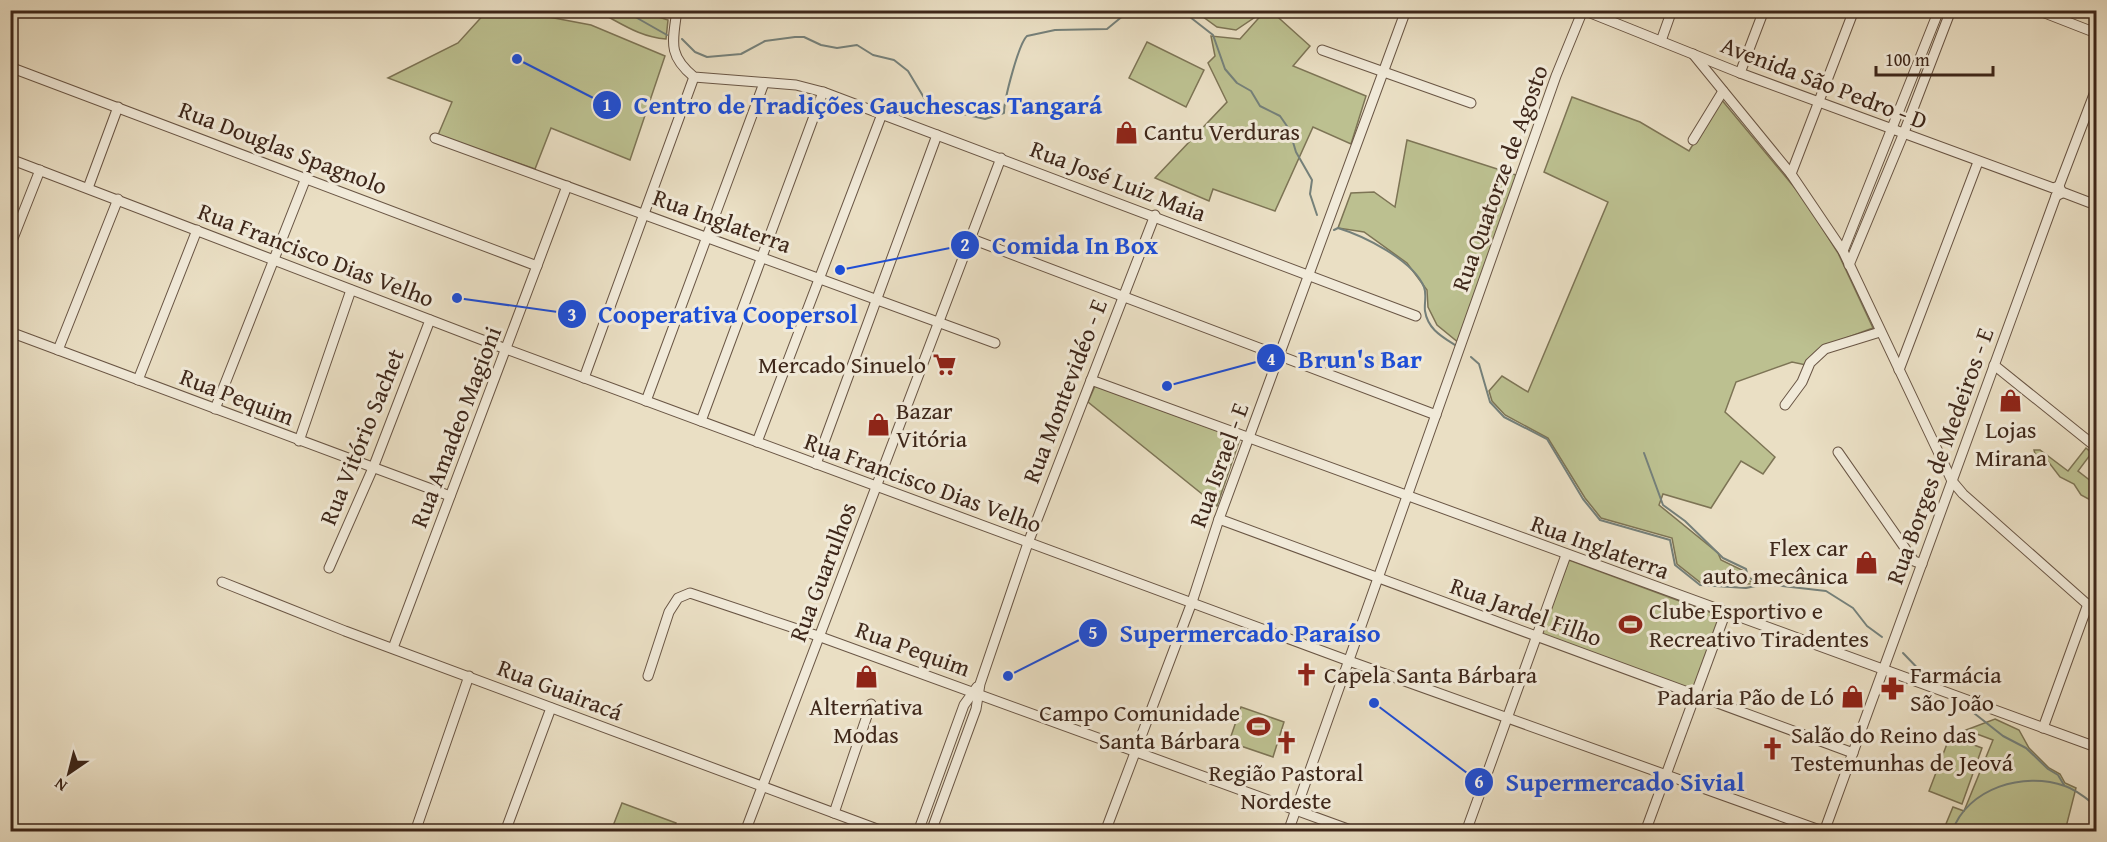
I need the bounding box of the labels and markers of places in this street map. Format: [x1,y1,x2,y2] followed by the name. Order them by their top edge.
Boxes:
[592,83,1114,127] callout: Centro de Tradições Gauchescas Tangará
[1144,114,1300,149] place label: Cantu Verduras
[1113,119,1139,145] shop icon: Cantu Verduras
[950,223,1170,267] callout: Comida In Box
[557,292,870,336] callout: Cooperativa Coopersol
[1256,336,1434,380] callout: Brun's Bar
[758,347,926,382] place label: Mercado Sinuelo
[931,352,957,378] supermarket icon: Mercado Sinuelo
[1998,387,2024,413] shop icon: Lojas Mirana
[896,393,968,456] place label: Bazar Vitória
[865,412,891,438] shop icon: Bazar Vitória
[1975,412,2048,475] place label: Lojas Mirana
[1703,530,1849,593] place label: Flex car auto mecânica
[1853,549,1879,575] shop icon: Flex car auto mecânica
[1649,593,1869,656] place label: Clube Esportivo e Recreativo Tiradentes
[1078,611,1393,655] callout: Supermercado Paraíso
[1618,612,1644,638] sports icon: Clube Esportivo e Recreativo Tiradentes
[1324,657,1538,692] place label: Capela Santa Bárbara
[1910,657,2002,720] place label: Farmácia São João
[1293,662,1319,688] church icon: Capela Santa Bárbara
[853,664,879,690] shop icon: Alternativa Modas
[1879,676,1905,702] pharmacy icon: Farmácia São João
[1657,679,1834,714] place label: Padaria Pão de Ló
[1839,684,1865,710] shop icon: Padaria Pão de Ló
[809,689,924,752] place label: Alternativa Modas
[1039,695,1241,758] place label: Campo Comunidade Santa Bárbara
[1245,714,1271,740] sports icon: Campo Comunidade Santa Bárbara
[1791,717,2014,780] place label: Salão do Reino das Testemunhas de Jeová
[1273,730,1299,756] church icon: Região Pastoral Nordeste
[1760,736,1786,762] church icon: Salão do Reino das Testemunhas de Jeová
[1209,755,1364,818] place label: Região Pastoral Nordeste
[1464,760,1757,804] callout: Supermercado Sivial

